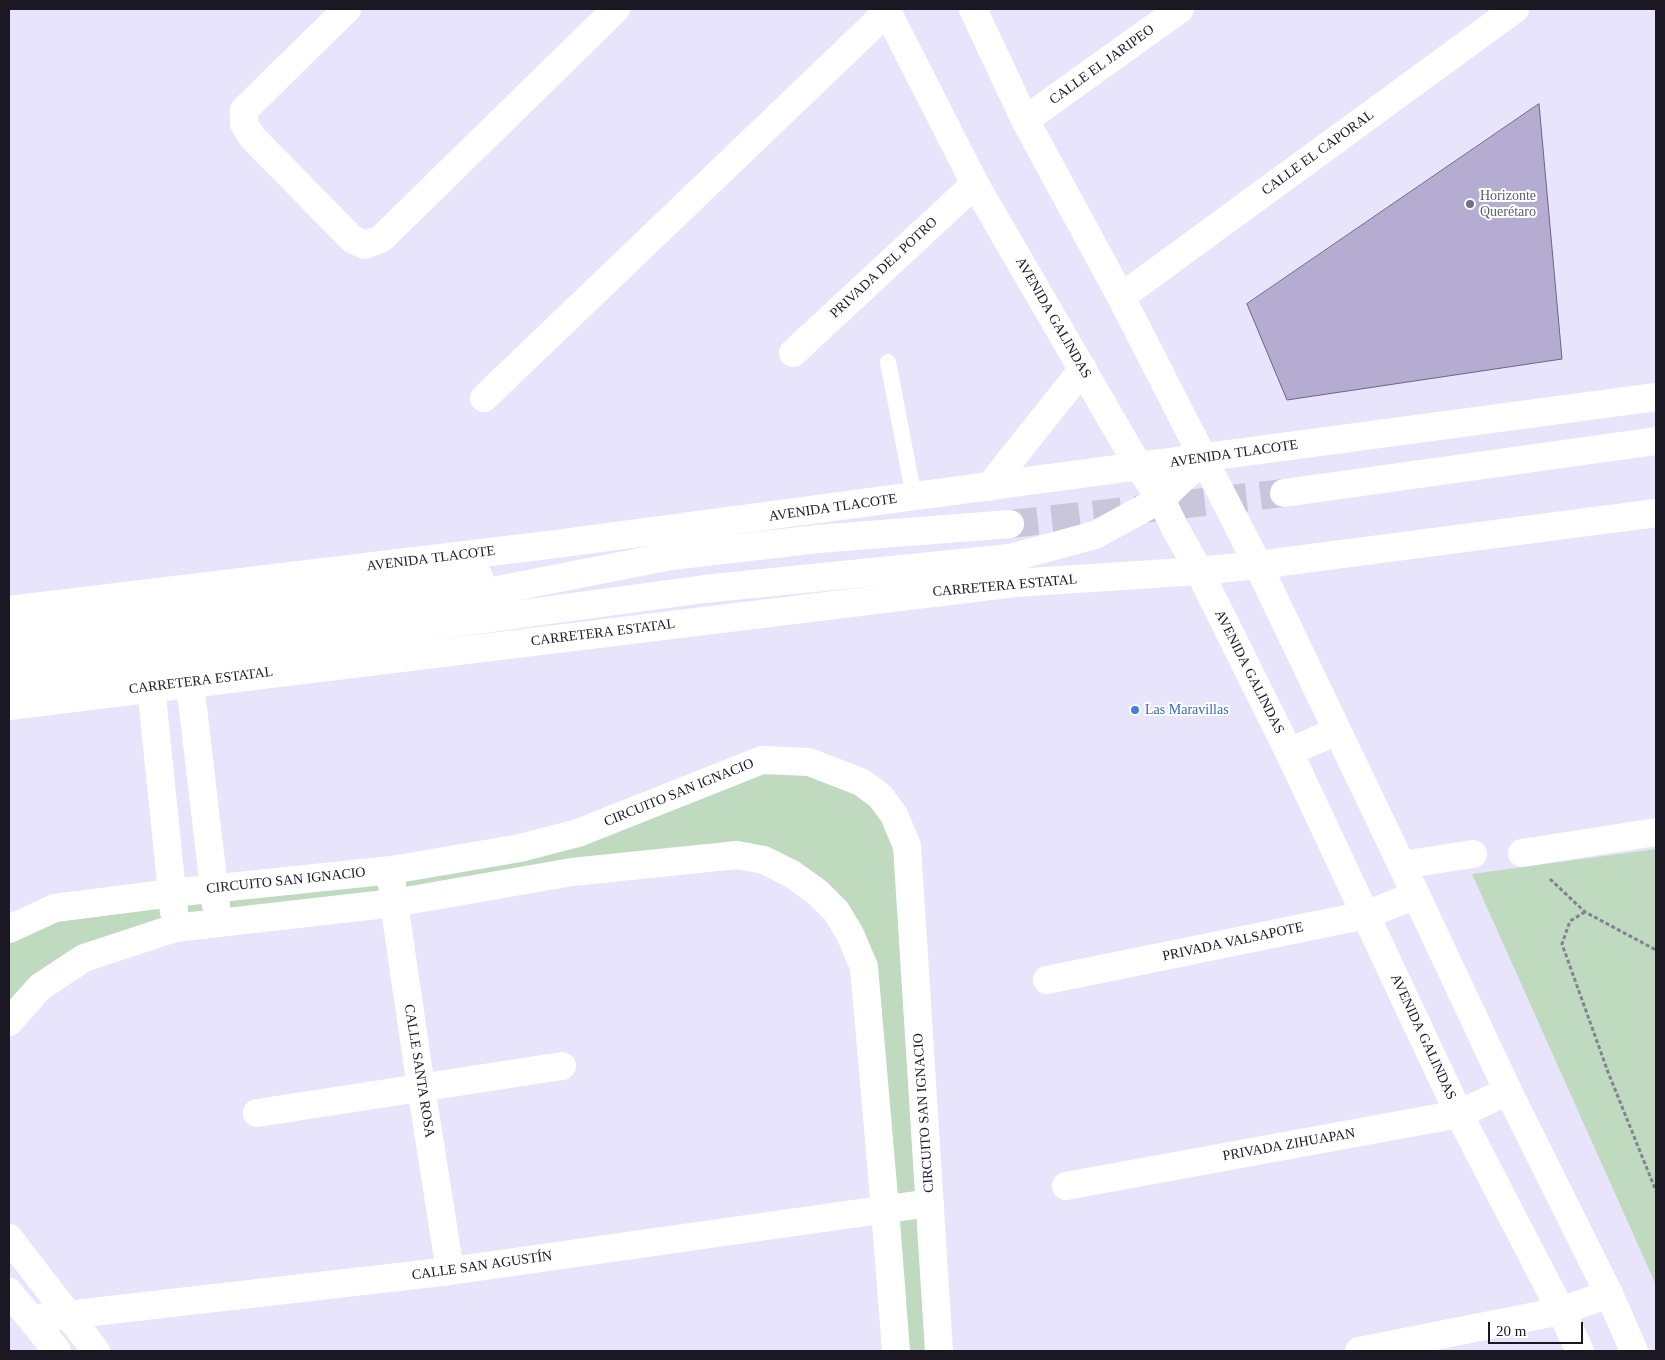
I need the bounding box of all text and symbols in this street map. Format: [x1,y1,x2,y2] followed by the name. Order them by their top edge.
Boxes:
[1046,21,1158,109] street label: CALLE EL JARIPEO
[1259,107,1377,199] street label: CALLE EL CAPORAL
[1480,188,1536,220] place label: Horizonte Querétaro
[1464,198,1476,210] marker: Horizonte Querétaro
[827,214,941,322] street label: PRIVADA DEL POTRO
[1011,254,1095,382] street label: AVENIDA GALINDAS
[1169,437,1299,471] street label: AVENIDA TLACOTE
[768,491,898,525] street label: AVENIDA TLACOTE
[366,543,496,575] street label: AVENIDA TLACOTE
[932,571,1078,601] street label: CARRETERA ESTATAL
[1210,607,1288,737] street label: AVENIDA GALINDAS
[530,616,676,650] street label: CARRETERA ESTATAL
[128,664,274,698] street label: CARRETERA ESTATAL
[1145,702,1229,718] place label: Las Maravillas
[1129,704,1141,716] marker: Las Maravillas
[602,755,756,831] street label: CIRCUITO SAN IGNACIO
[206,864,366,898] street label: CIRCUITO SAN IGNACIO
[1161,919,1305,965] street label: PRIVADA VALSAPOTE
[1386,971,1460,1103] street label: AVENIDA GALINDAS
[400,1003,438,1139] street label: CALLE SANTA ROSA
[910,1033,938,1193] street label: CIRCUITO SAN IGNACIO
[1221,1125,1357,1165] street label: PRIVADA ZIHUAPAN
[411,1248,553,1284] street label: CALLE SAN AGUSTÍN
[1490,1312,1585,1344] scale bar
[1496,1323,1526,1339] text: 20 m

